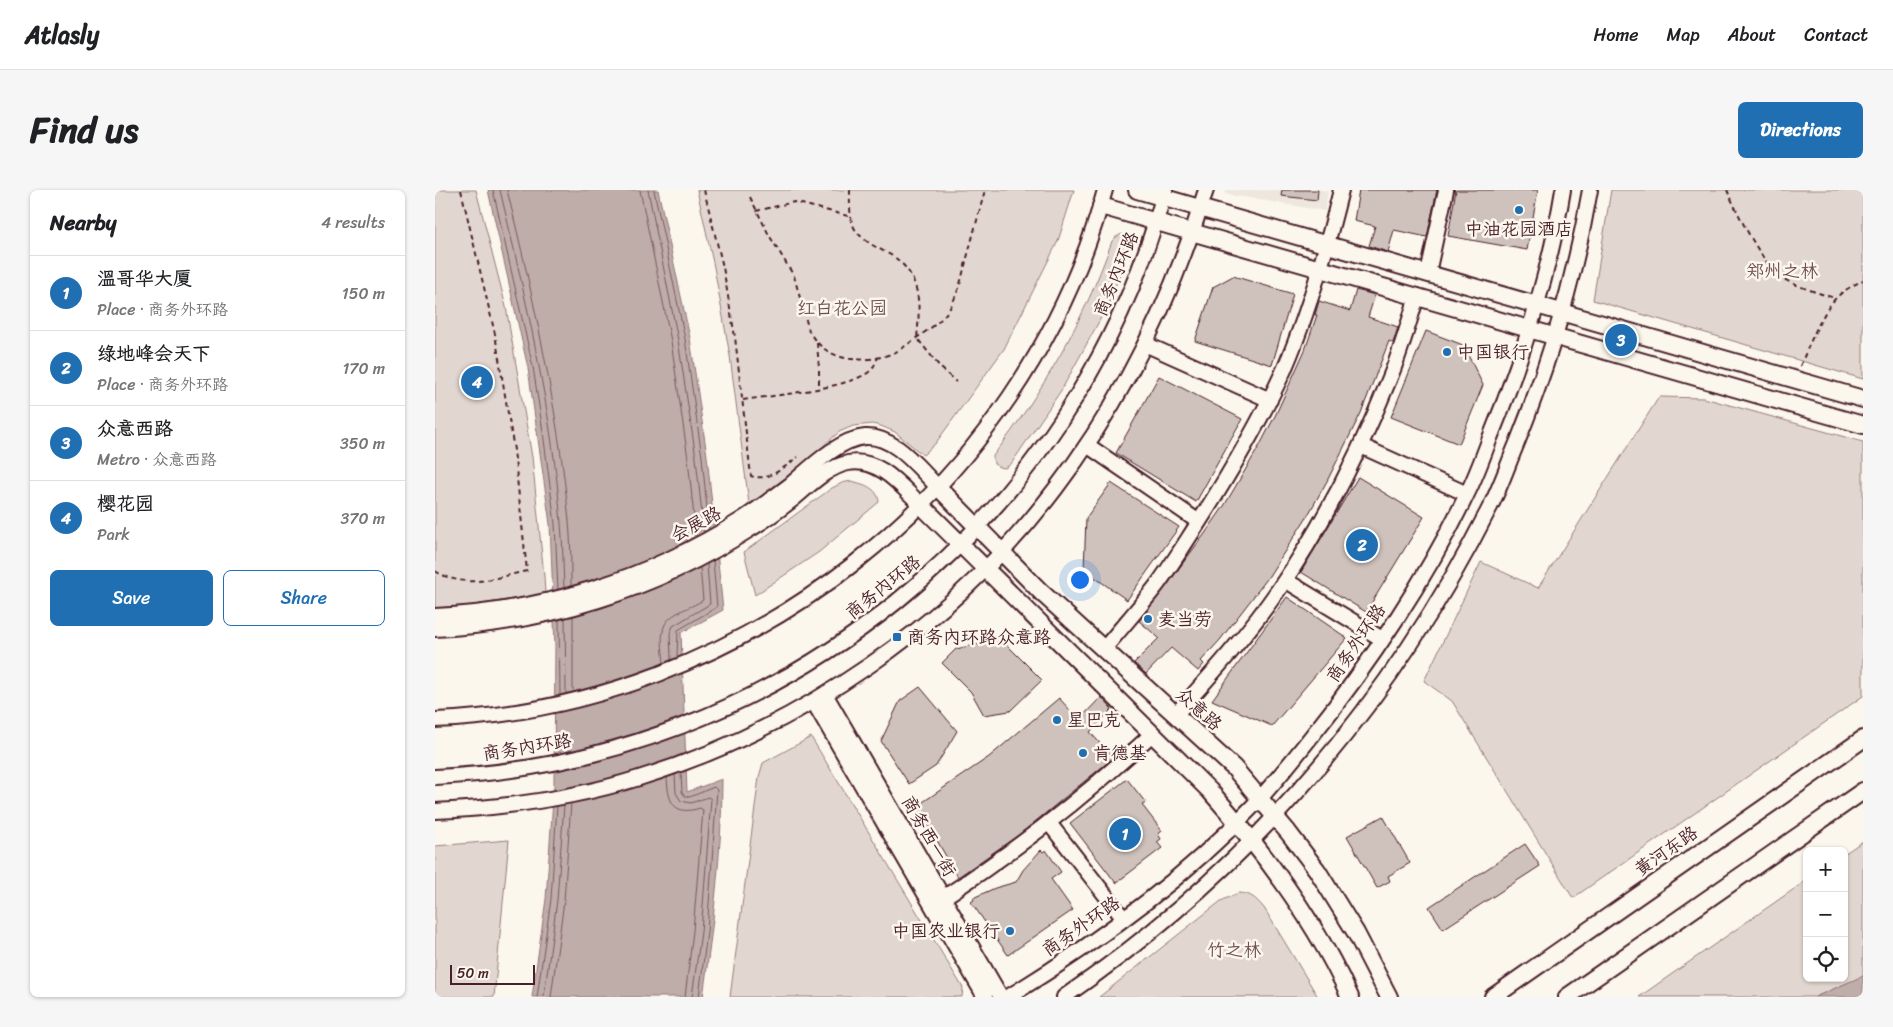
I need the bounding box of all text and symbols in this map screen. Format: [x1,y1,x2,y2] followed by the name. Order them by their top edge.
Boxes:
[25,14,99,56] text: Atlasly
[1594,19,1639,51] text: Home
[1667,19,1700,51] text: Map
[1728,19,1776,51] text: About
[1804,19,1868,51] text: Contact
[30,99,138,161] text: Find us
[1738,102,1863,158] button: Directions
[50,204,116,242] text: Nearby
[1513,204,1525,216] marker: 中油花园酒店
[321,208,385,237] text: 4 results
[1465,213,1573,245] place label: 中油花园酒店
[1084,226,1148,322] street label: 商务内环路
[1746,255,1818,287] park label: 郑州之林
[97,262,192,295] text: 温哥华大厦
[63,279,69,308] text: 1
[342,279,385,308] text: 150 m
[797,292,887,324] park label: 红白花公园
[97,295,228,324] text: Place · 商务外环路
[1605,321,1637,359] pin: 3
[1457,336,1529,368] place label: 中国银行
[97,337,211,370] text: 绿地峰会天下
[1441,346,1453,358] marker: 中国银行
[61,354,71,383] text: 2
[342,354,385,383] text: 170 m
[461,363,493,401] pin: 4
[97,370,228,399] text: Place · 商务外环路
[97,412,173,445] text: 众意西路
[62,429,70,458] text: 3
[340,429,385,458] text: 350 m
[97,445,217,474] text: Metro · 众意西路
[97,487,154,520] text: 樱花园
[665,497,727,551] street label: 会展路
[61,504,71,533] text: 4
[341,504,385,533] text: 370 m
[97,520,130,549] text: Park
[1346,526,1378,564] pin: 2
[838,546,928,628] street label: 商务内环路
[1067,567,1093,593] your location
[50,570,213,626] button: Save
[223,570,385,626] button: Share
[1318,597,1394,689] street label: 商务外环路
[1158,603,1212,635] place label: 麦当劳
[1142,613,1154,625] marker: 麦当劳
[907,621,1051,653] place label: 商务内环路众意路
[891,631,903,643] marker: 商务内环路众意路
[1168,679,1230,739] street label: 众意路
[1067,704,1121,736] place label: 星巴克
[1051,714,1063,726] marker: 星巴克
[480,724,574,770] street label: 商务内环路
[1093,737,1147,769] place label: 肯德基
[1077,747,1089,759] marker: 肯德基
[893,789,965,883] street label: 商务西一街
[1109,815,1141,853] pin: 1
[1627,817,1705,885] street label: 黄河东路
[1803,847,1848,982] map controls
[1803,847,1848,892] button: +
[1035,887,1127,965] street label: 商务外环路
[1803,892,1848,937] button: −
[892,915,1000,947] place label: 中国农业银行
[1004,925,1016,937] marker: 中国农业银行
[1207,934,1261,966] park label: 竹之林
[1803,937,1848,982] button: locate
[457,961,489,986] text: 50 m
[450,962,535,985] scale bar

